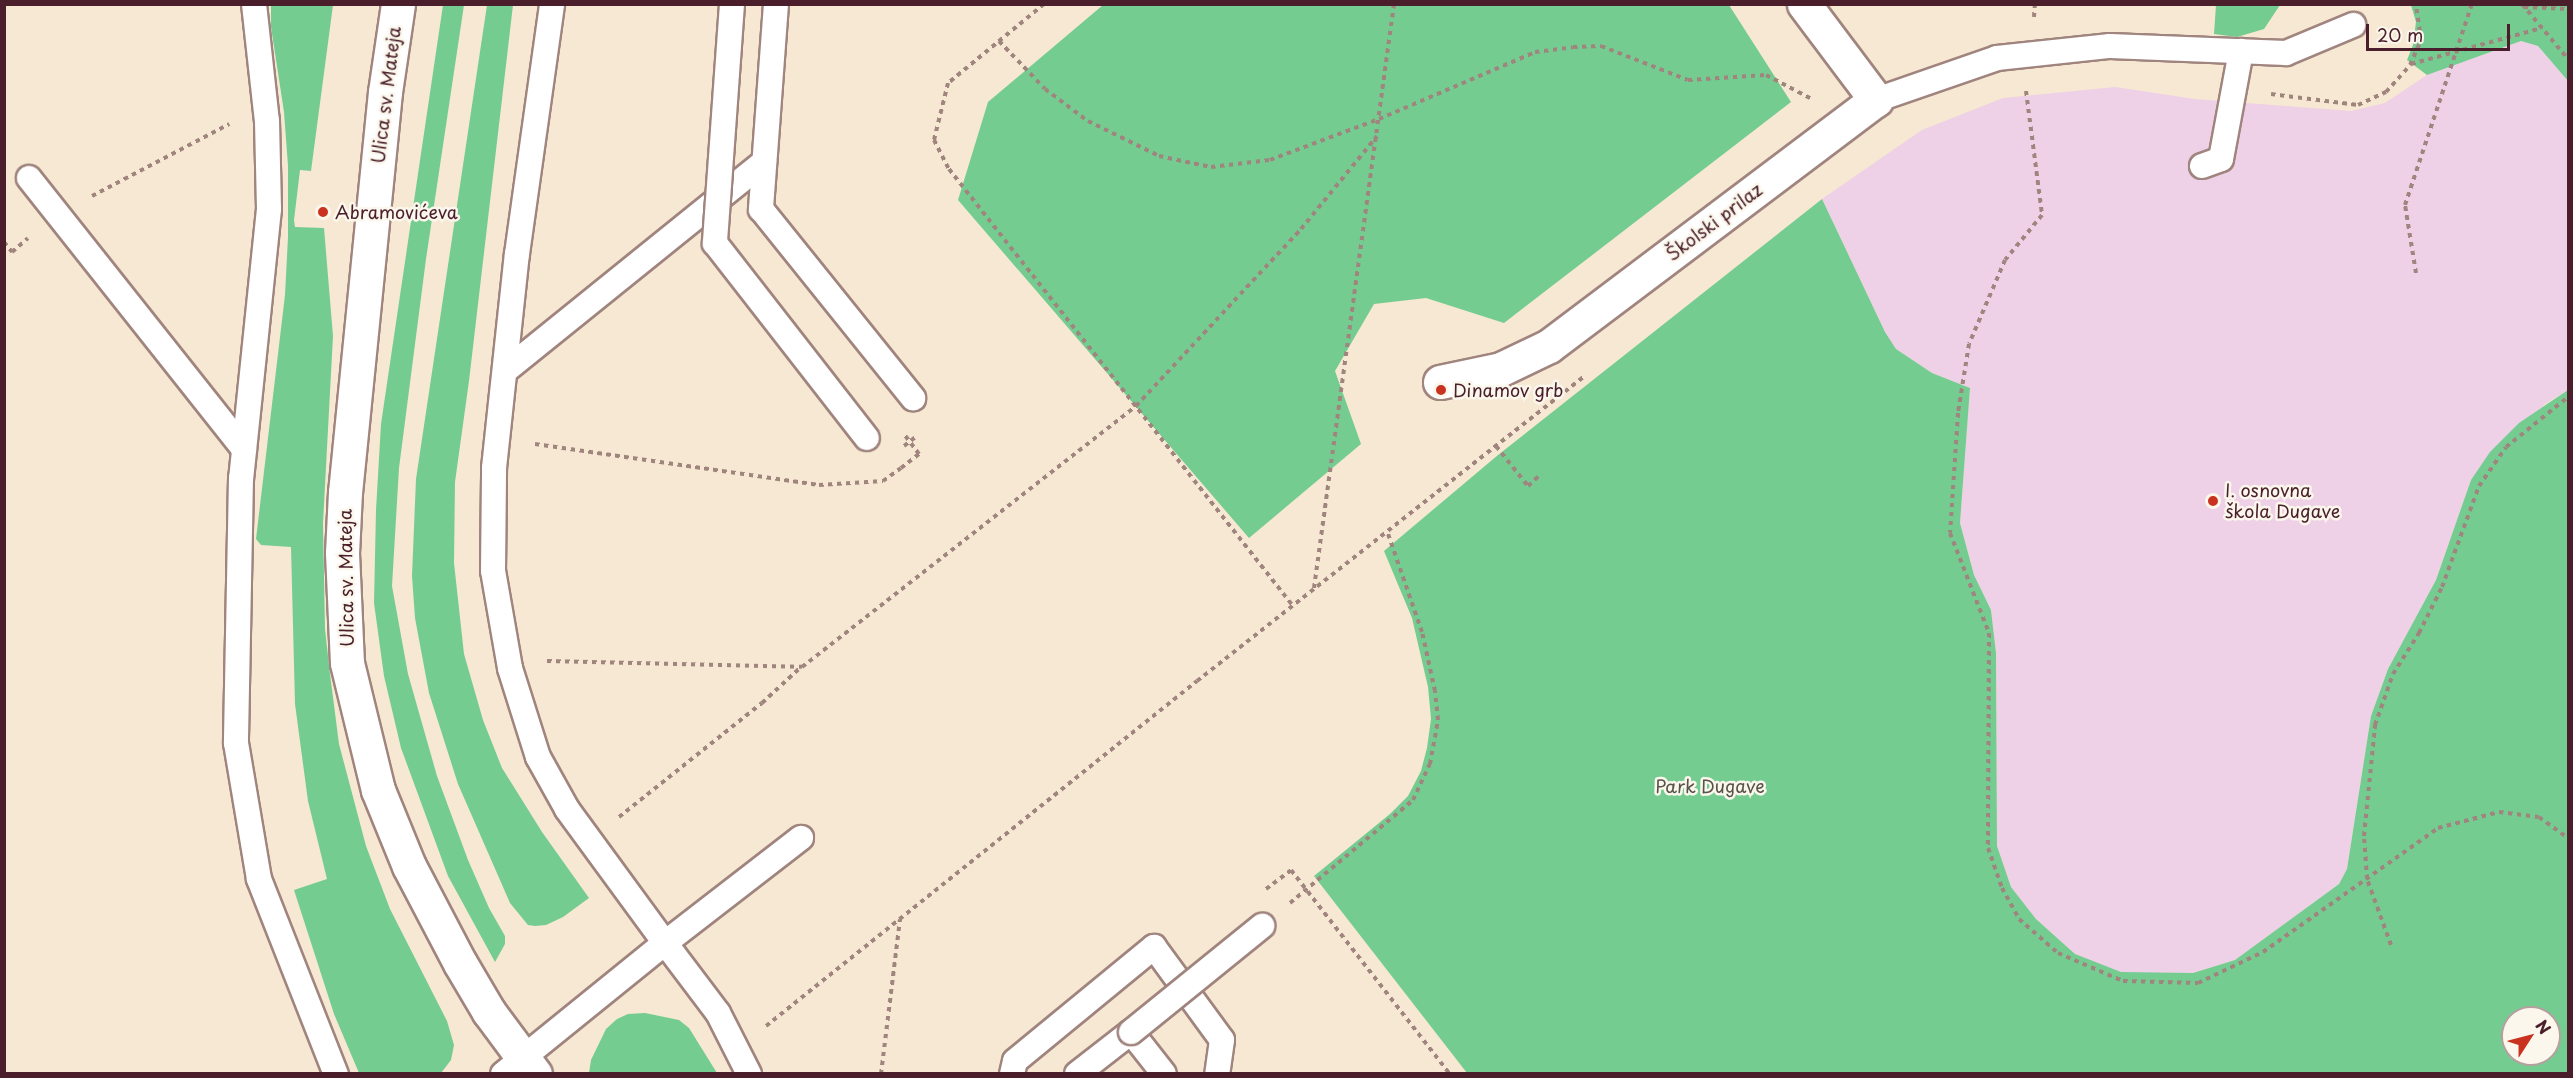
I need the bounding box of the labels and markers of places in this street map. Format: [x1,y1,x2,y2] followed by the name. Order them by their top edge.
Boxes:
[335,201,458,223] place label: Abramovićeva
[316,205,330,219] marker: Abramovićeva
[1453,379,1564,401] place label: Dinamov grb
[1434,383,1448,397] marker: Dinamov grb
[2225,480,2340,522] place label: I. osnovna škola Dugave
[2206,494,2220,508] marker: I. osnovna škola Dugave

